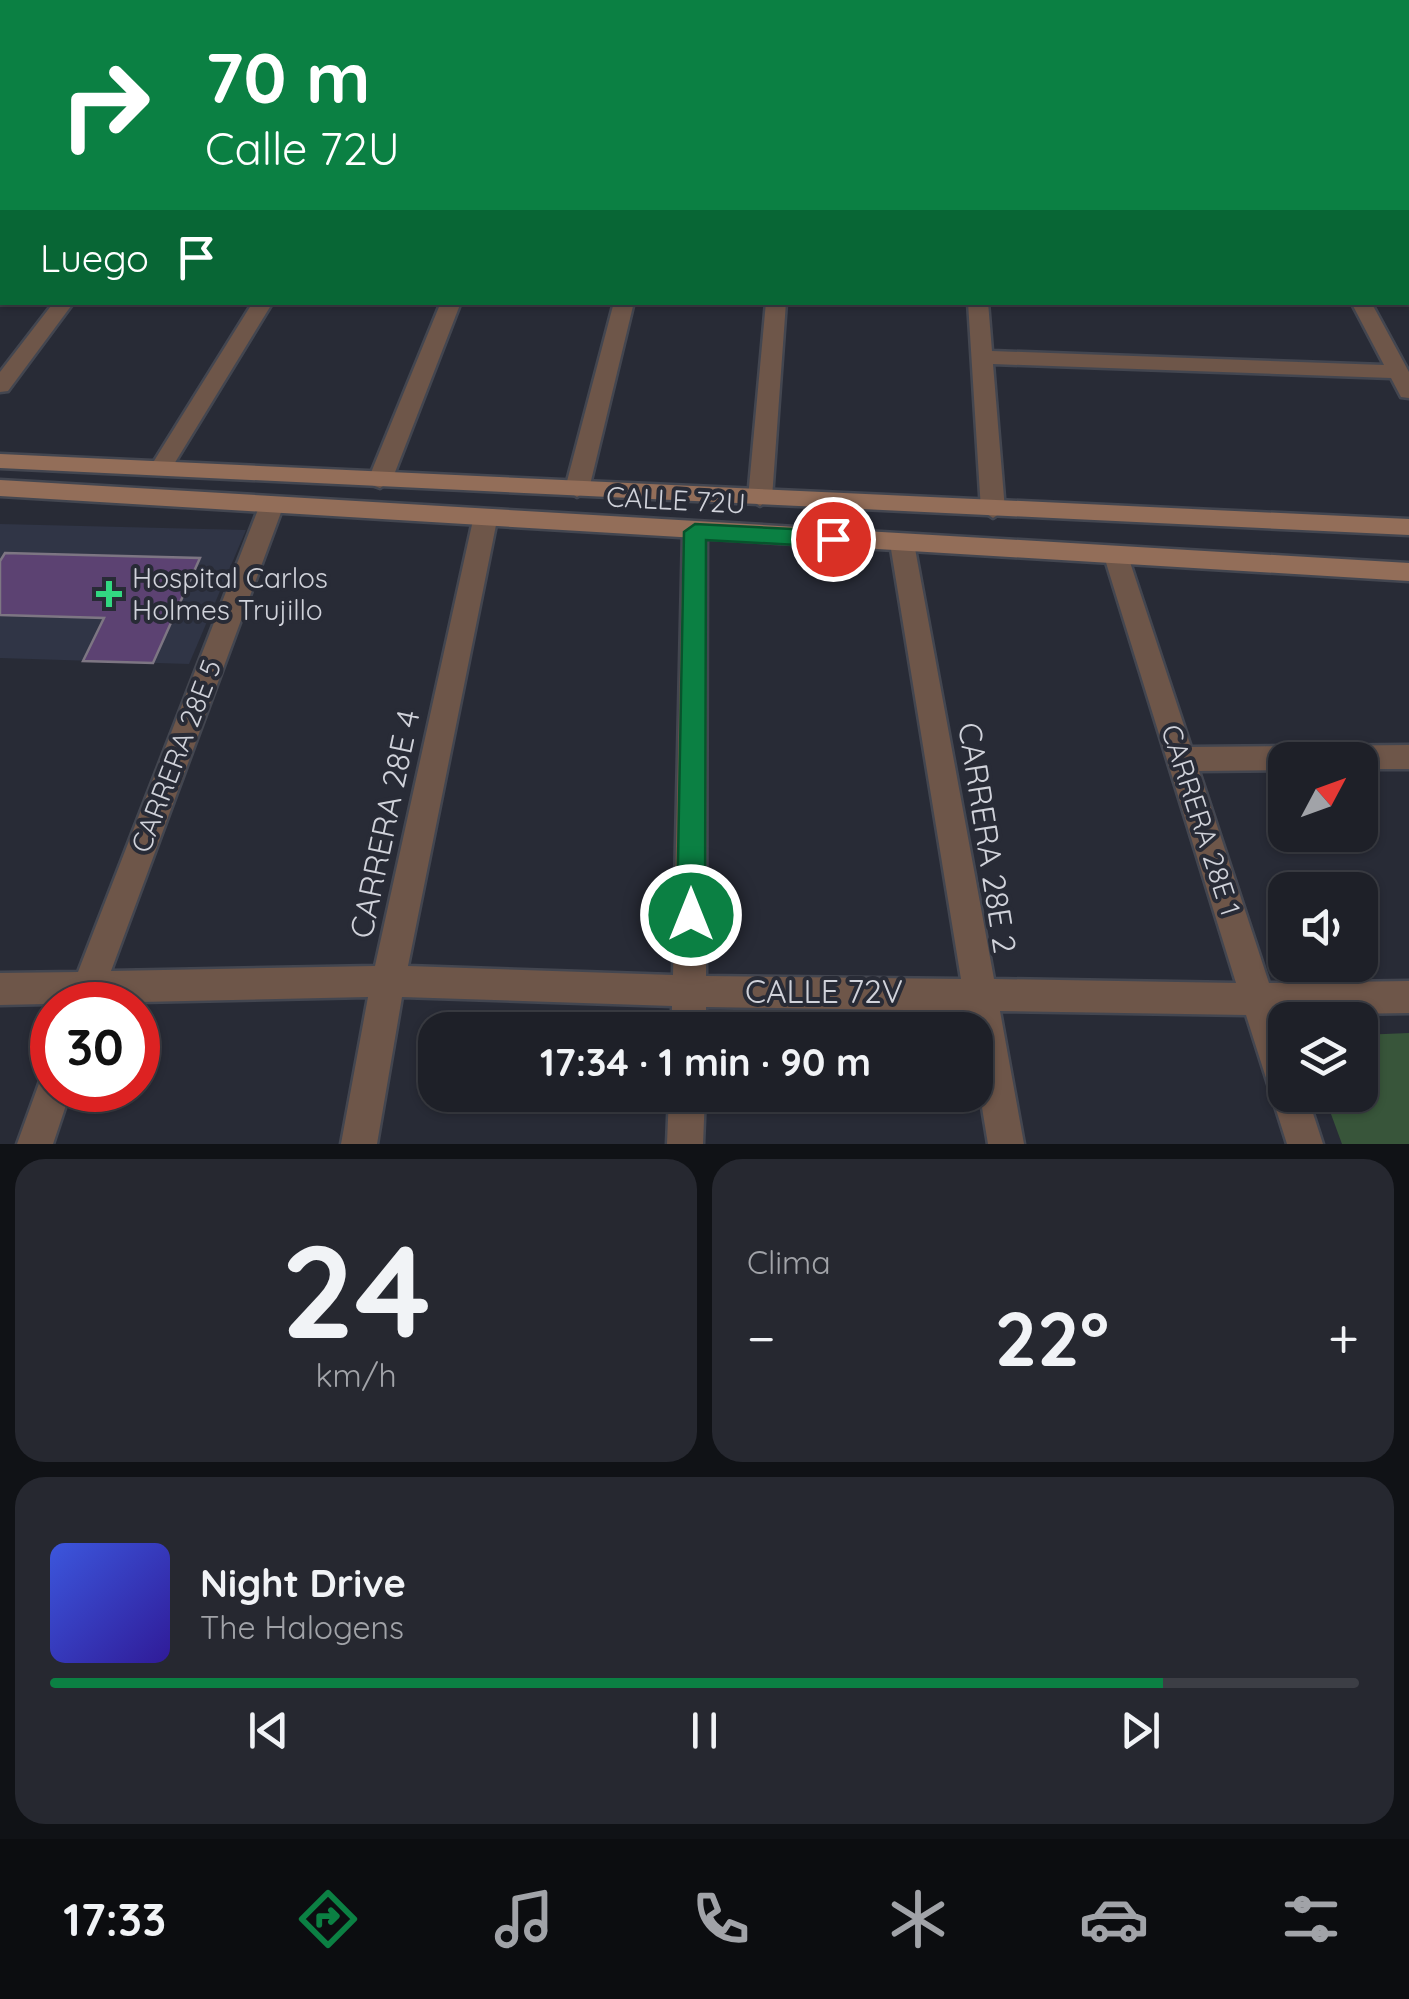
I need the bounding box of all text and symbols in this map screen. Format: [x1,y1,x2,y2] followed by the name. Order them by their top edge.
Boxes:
[205,33,371,121] text: 70 m
[40,40,170,170] icon: right
[205,120,400,176] text: Calle 72U
[169,230,224,285] icon: arrive
[40,234,149,282] text: Luego
[605,478,747,521] street label: CALLE 72U
[791,497,876,582] pin
[806,512,861,567] icon: arrive
[132,560,328,627] place label: Hospital Carlos Holmes Trujillo
[96,581,122,607] marker: Hospital Carlos Holmes Trujillo
[123,654,228,857] street label: CARRERA 28E 5
[340,706,428,942] street label: CARRERA 28E 4
[950,720,1026,956] street label: CARRERA 28E 2
[1154,720,1249,920] street label: CARRERA 28E 1
[1268,742,1378,852] north arrow
[1268,742,1378,1112] map controls
[639,863,743,967] position arrow
[1268,872,1378,982] button: sound
[745,971,903,1011] street label: CALLE 72V
[30,982,160,1112] speed limit sign: 30
[1268,1002,1378,1112] button: layers
[540,1038,871,1086] text: 17:34 · 1 min · 90 m
[281,1208,431,1371] text: 24
[747,1242,831,1282] text: Clima
[994,1291,1109,1385] text: 22°
[747,1303,776,1372] text: −
[1328,1303,1359,1372] text: +
[315,1355,397,1395] text: km/h
[200,1559,406,1607] text: Night Drive
[200,1607,404,1647] text: The Halogens
[241,1703,296,1758] icon: previous
[677,1703,732,1758] icon: pause
[1113,1703,1168,1758] icon: next
[293,1884,363,1954] icon: directions
[489,1884,559,1954] icon: music
[686,1884,756,1954] icon: phone
[883,1884,953,1954] icon: climate
[1079,1884,1149,1954] icon: car
[1276,1884,1346,1954] icon: filters
[63,1891,166,1947] text: 17:33

